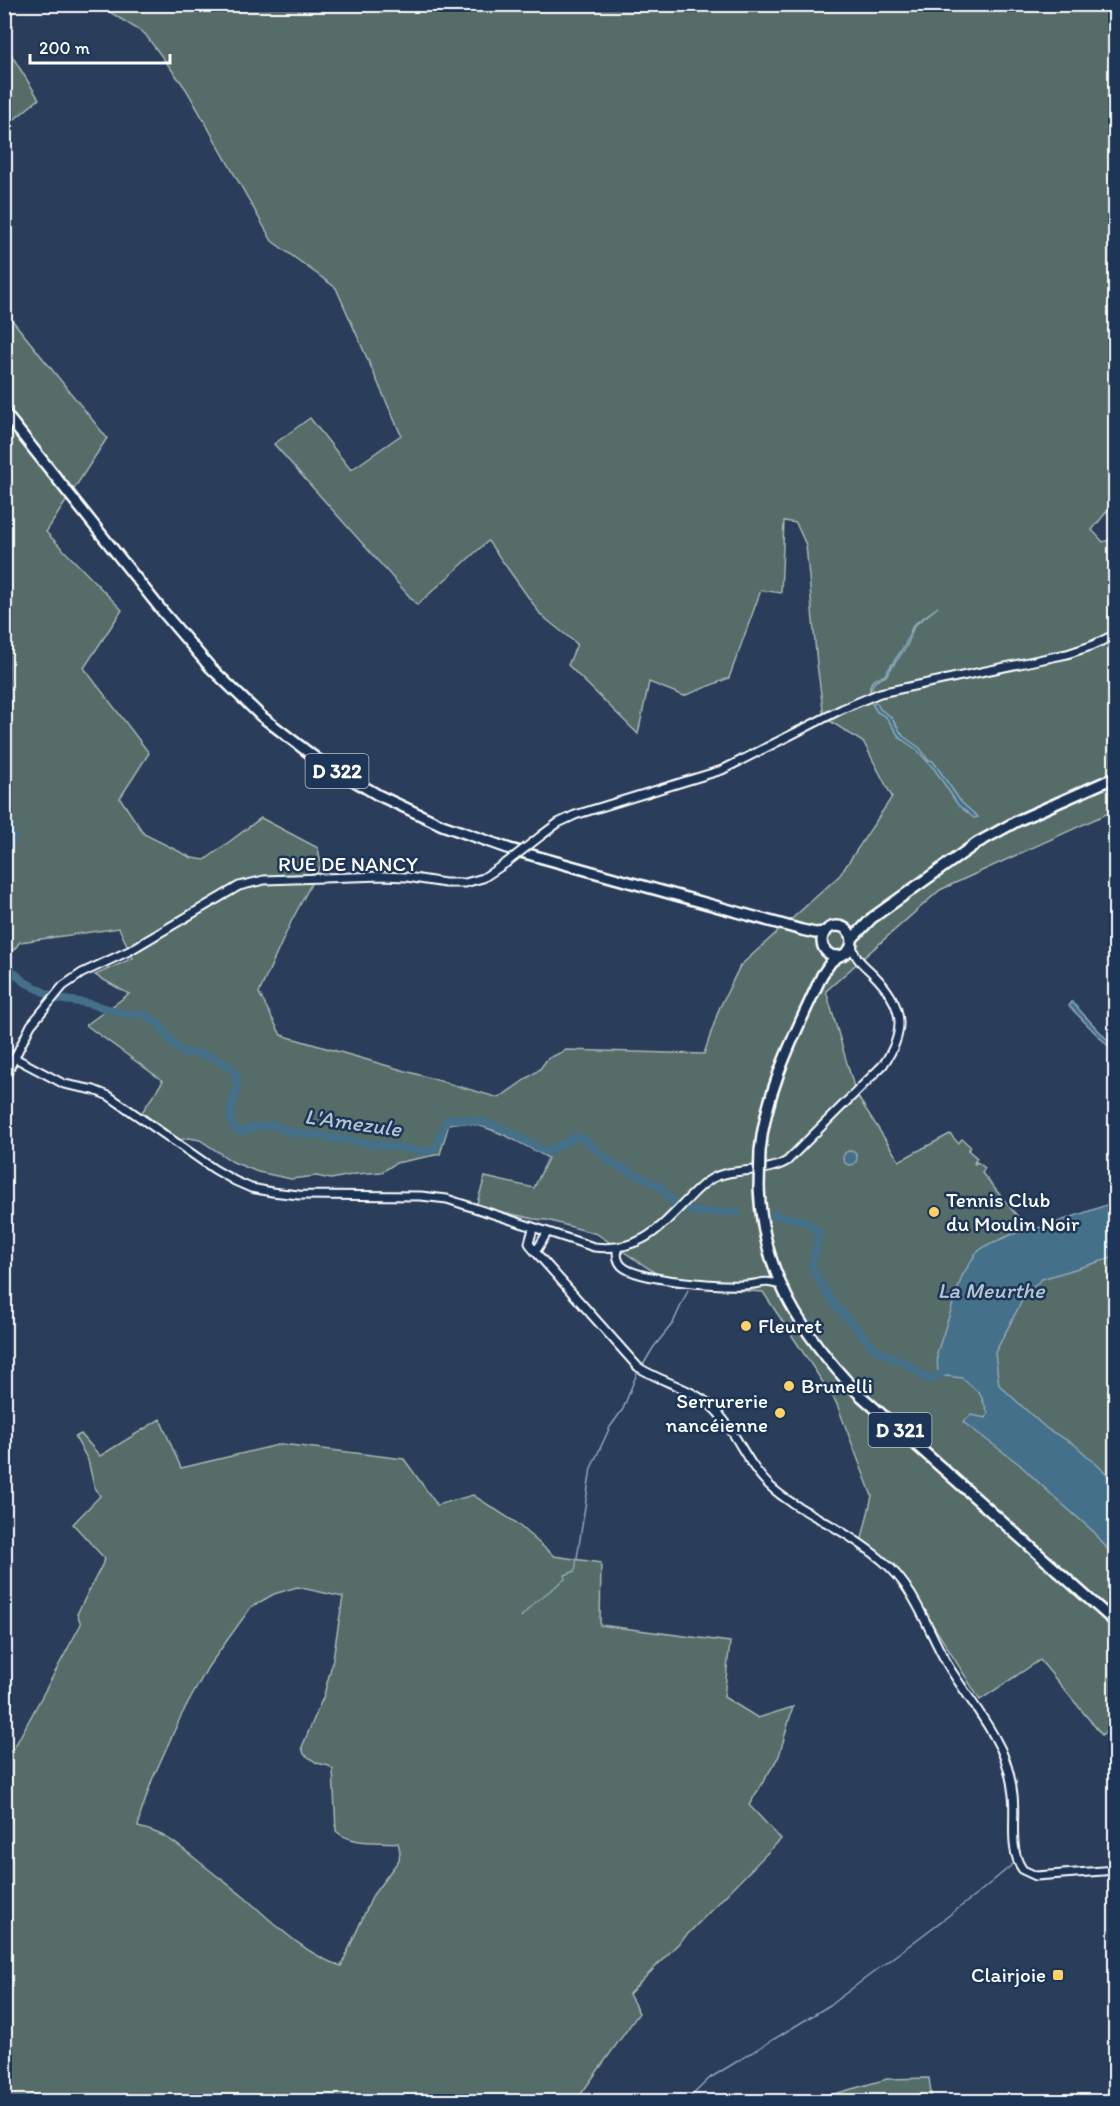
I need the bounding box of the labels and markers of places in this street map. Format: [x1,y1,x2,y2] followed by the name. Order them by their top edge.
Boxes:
[946,1187,1080,1236] place label: Tennis Club du Moulin Noir
[927,1205,941,1219] marker: Tennis Club du Moulin Noir
[758,1313,822,1338] place label: Fleuret
[739,1319,753,1333] marker: Fleuret
[801,1373,873,1398] place label: Brunelli
[782,1379,796,1393] marker: Brunelli
[666,1388,768,1437] place label: Serrurerie nancéienne
[773,1406,787,1420] marker: Serrurerie nancéienne
[971,1962,1046,1987] place label: Clairjoie
[1051,1968,1065,1982] marker: Clairjoie

